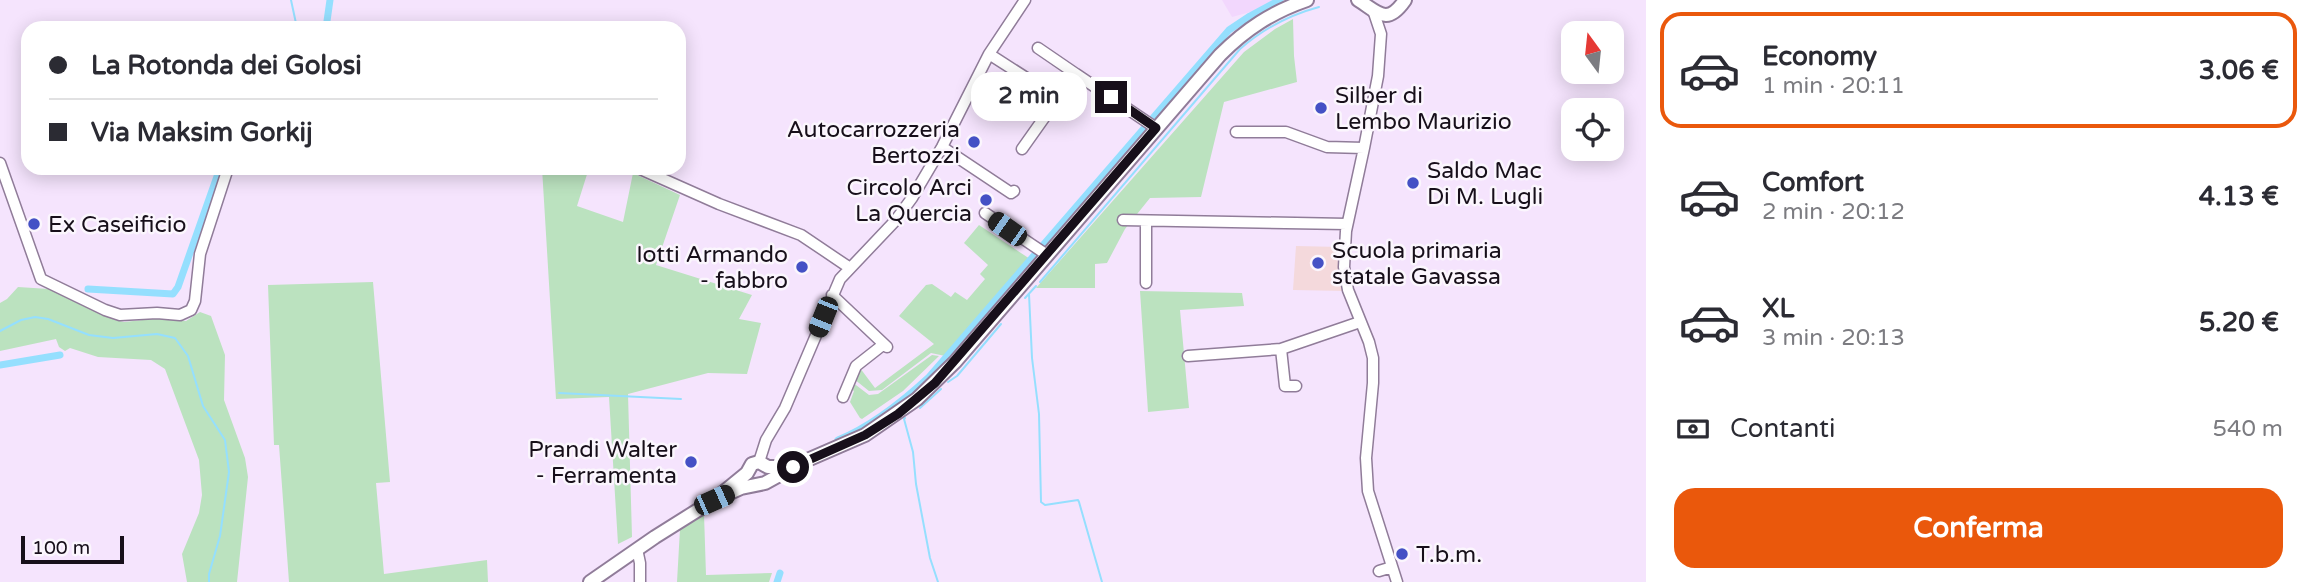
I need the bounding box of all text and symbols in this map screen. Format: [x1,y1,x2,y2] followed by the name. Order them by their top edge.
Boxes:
[1561,21,1624,84] north arrow
[1561,21,1624,161] map controls
[1678,39,1741,102] icon: car
[1762,41,1877,72] text: Economy
[91,50,362,81] text: La Rotonda dei Golosi
[2199,55,2279,86] text: 3.06 €
[971,72,1086,122] callout: 2 min
[1762,72,1905,100] text: 1 min · 20:11
[1095,81,1127,113] route end
[998,82,1060,110] text: 2 min
[1335,82,1512,136] place label: Silber di Lembo Maurizio
[1561,98,1624,161] button: locate
[1313,100,1329,116] marker: Silber di Lembo Maurizio
[787,116,960,170] place label: Autocarrozzeria Bertozzi
[91,117,313,148] text: Via Maksim Gorkij
[966,134,982,150] marker: Autocarrozzeria Bertozzi
[1427,157,1543,211] place label: Saldo Mac Di M. Lugli
[1678,165,1741,228] icon: car
[1762,167,1864,198] text: Comfort
[847,174,972,228] place label: Circolo Arci La Quercia
[1405,175,1421,191] marker: Saldo Mac Di M. Lugli
[2199,181,2279,212] text: 4.13 €
[978,192,994,208] marker: Circolo Arci La Quercia
[1762,198,1905,226] text: 2 min · 20:12
[984,208,1031,250] car
[48,211,186,239] place label: Ex Caseificio
[26,216,42,232] marker: Ex Caseificio
[1332,237,1502,291] place label: Scuola primaria statale Gavassa
[636,241,788,295] place label: Iotti Armando - fabbro
[1310,255,1326,271] marker: Scuola primaria statale Gavassa
[794,259,810,275] marker: Iotti Armando - fabbro
[1678,291,1741,354] icon: car
[1762,293,1794,324] text: XL
[806,294,841,340] car
[2199,307,2279,338] text: 5.20 €
[1762,324,1905,352] text: 3 min · 20:13
[1674,410,1712,448] icon: cash
[1730,413,1835,444] text: Contanti
[2213,415,2283,443] text: 540 m
[528,436,677,490] place label: Prandi Walter - Ferramenta
[777,451,809,483] route start
[683,454,699,470] marker: Prandi Walter - Ferramenta
[691,482,738,518] car
[1674,488,2283,568] button: Conferma
[21,533,124,565] scale bar
[32,537,90,559] text: 100 m
[1416,541,1482,569] place label: T.b.m.
[1394,546,1410,562] marker: T.b.m.

